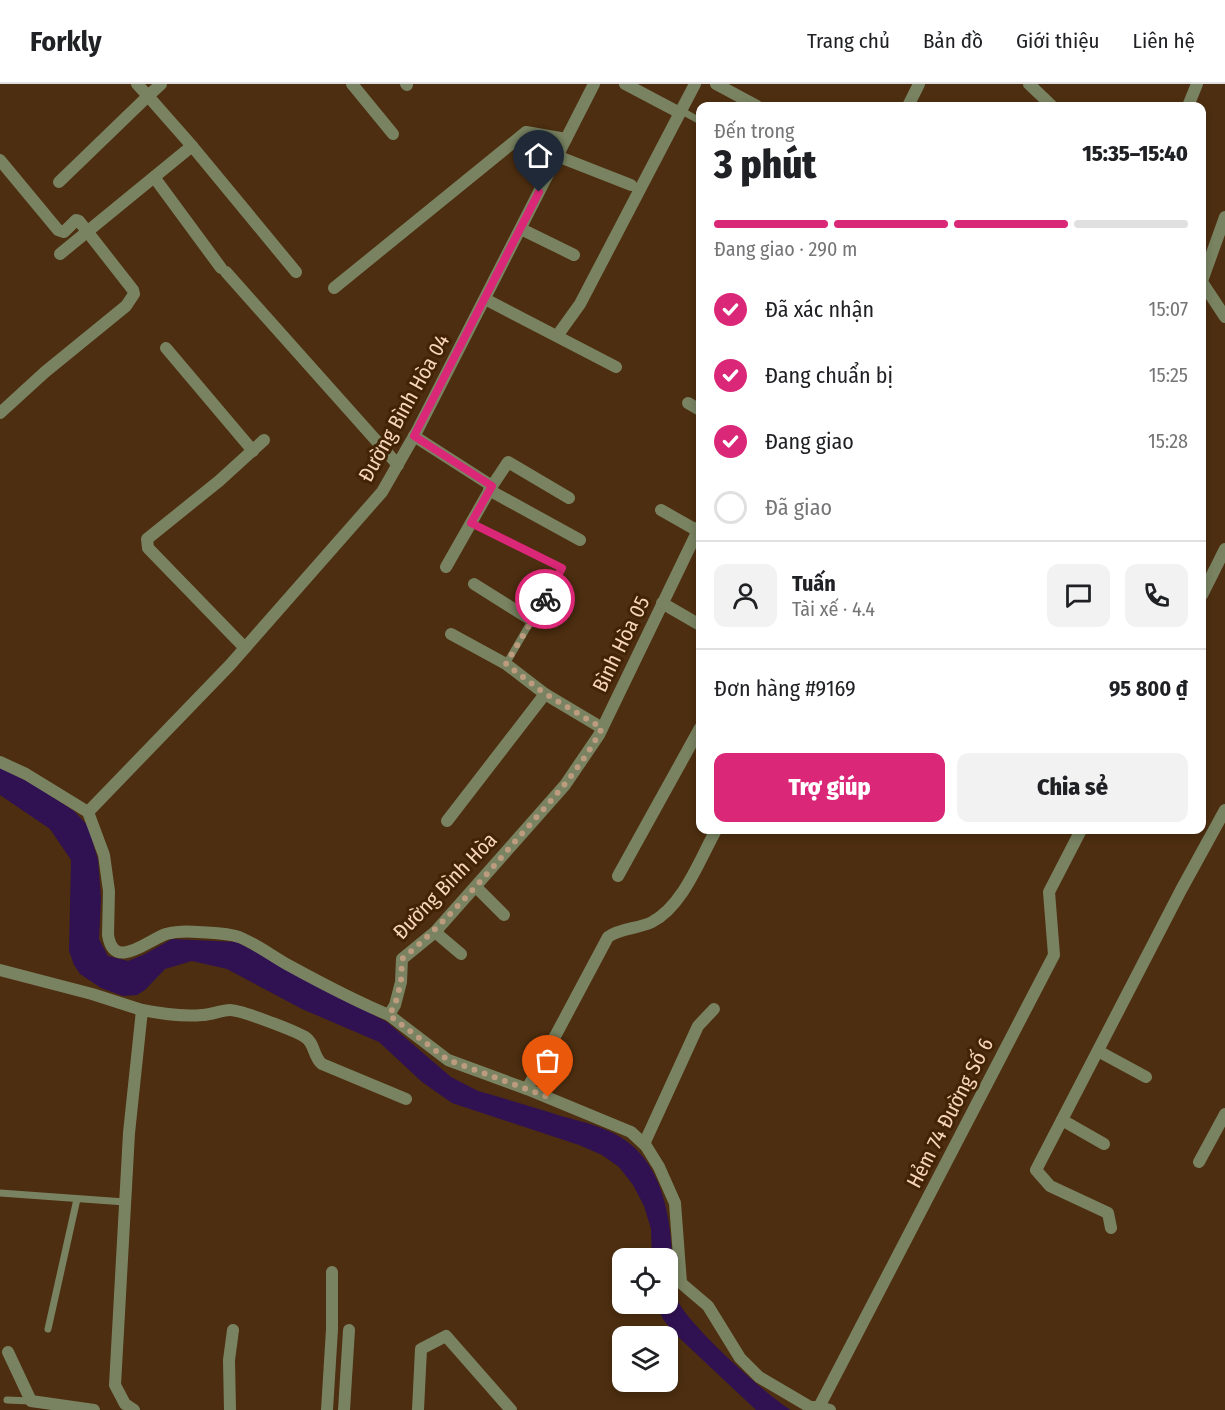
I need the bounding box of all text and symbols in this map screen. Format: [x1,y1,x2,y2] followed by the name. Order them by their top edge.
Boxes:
[30,25,102,58] text: Forkly
[807,28,890,54] text: Trang chủ
[923,28,983,54] text: Bản đồ
[1016,28,1100,54] text: Giới thiệu
[1133,28,1195,54] text: Liên hệ
[714,119,794,143] text: Đến trong
[513,130,564,192] pin
[522,139,555,172] icon: home
[1082,140,1188,167] text: 15:35–15:40
[714,142,816,188] text: 3 phút
[714,237,857,261] text: Đang giao · 290 m
[714,293,747,326] icon: check
[765,296,874,323] text: Đã xác nhận
[1149,297,1188,321] text: 15:07
[353,330,455,486] street label: Đường Bình Hòa 04
[714,359,747,392] icon: check
[765,362,893,389] text: Đang chuẩn bị
[1149,363,1188,387] text: 15:25
[714,425,747,458] icon: check
[765,428,854,455] text: Đang giao
[1148,429,1188,453] text: 15:28
[765,494,832,521] text: Đã giao
[714,564,777,627] button: person
[1047,564,1110,627] button: chat
[1125,564,1188,627] button: phone
[515,569,575,629] courier
[792,570,836,597] text: Tuấn
[529,583,562,616] icon: bike
[587,592,655,696] street label: Bình Hòa 05
[792,597,875,621] text: Tài xế · 4.4
[714,675,856,702] text: Đơn hàng #9169
[1109,675,1188,702] text: 95 800 ₫
[714,753,945,822] button: Trợ giúp
[957,753,1188,822] button: Chia sẻ
[388,827,502,945] street label: Đường Bình Hòa
[901,1034,999,1192] street label: Hẻm 74 Đường Số 6
[522,1035,573,1097] pin
[531,1044,564,1077] icon: bag
[612,1248,678,1392] map controls
[612,1248,678,1314] button: locate
[612,1326,678,1392] button: layers

